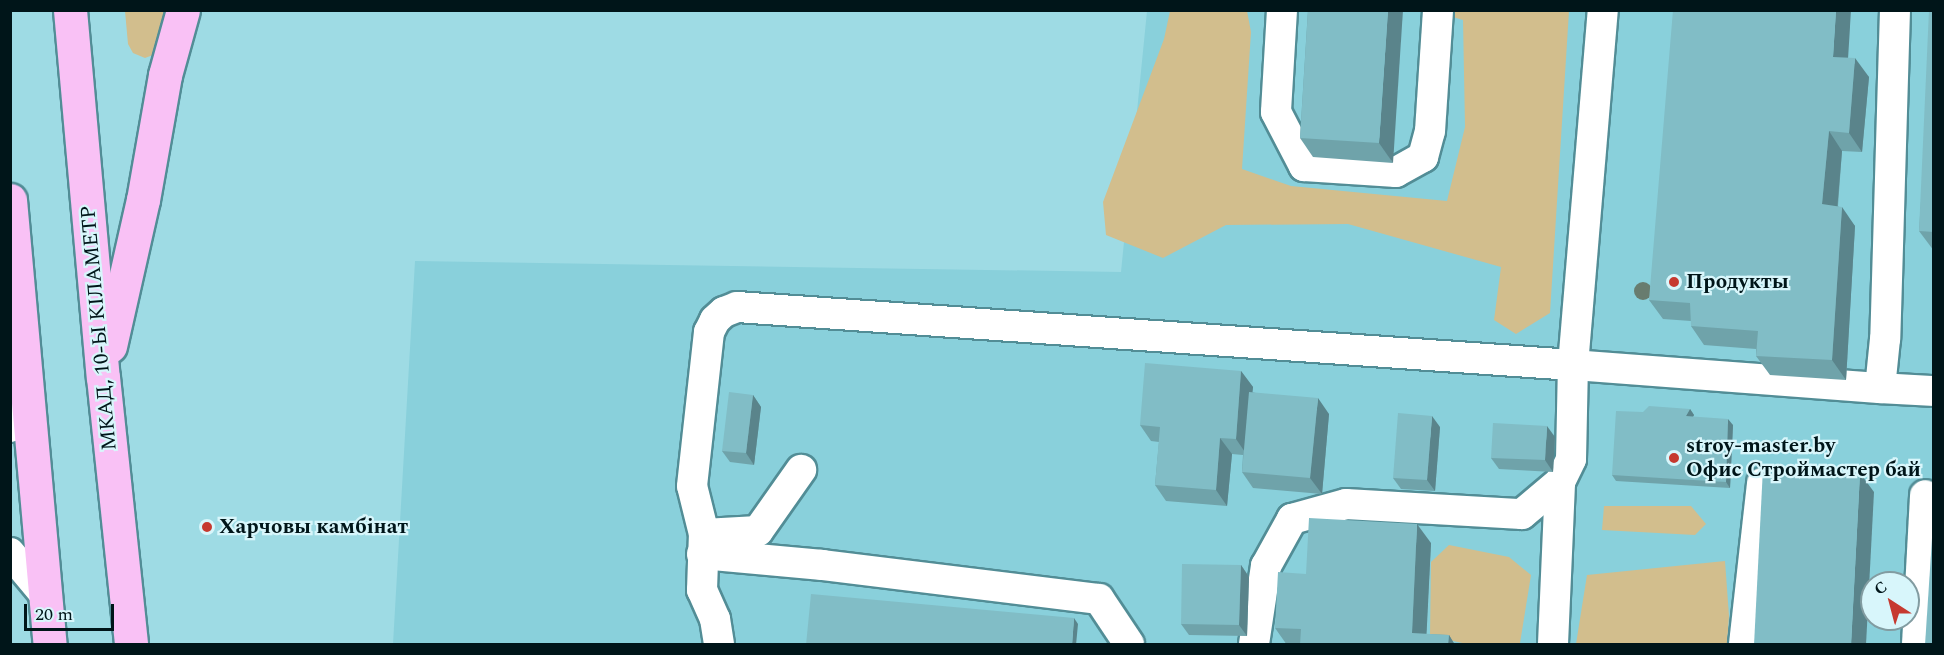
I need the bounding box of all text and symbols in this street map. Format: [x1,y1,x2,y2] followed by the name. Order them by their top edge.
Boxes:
[76,204,122,452] street label: МКАД, 10-Ы КІЛАМЕТР
[1686,269,1789,295] place label: Продукты
[1667,275,1681,289] marker: Продукты
[1686,433,1921,483] place label: stroy-master.by Офис Строймастер бай
[1667,451,1681,465] marker: stroy-master.by Офис Строймастер бай
[219,514,408,540] place label: Харчовы камбінат
[200,520,214,534] marker: Харчовы камбінат
[1860,571,1920,631] north arrow
[1869,575,1892,601] text: С
[27,592,117,630] scale bar
[35,601,73,628] text: 20 m

